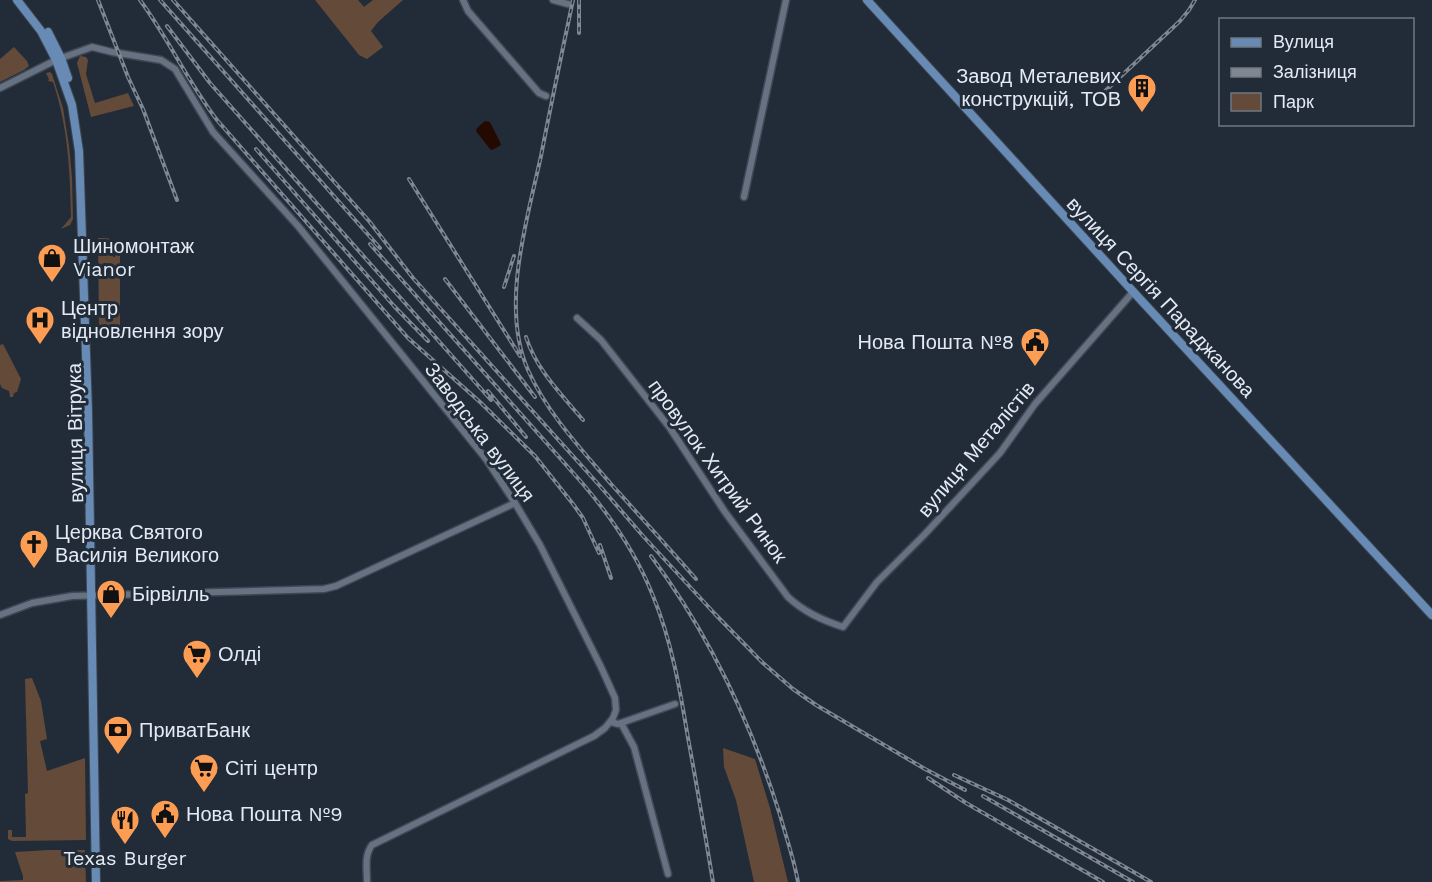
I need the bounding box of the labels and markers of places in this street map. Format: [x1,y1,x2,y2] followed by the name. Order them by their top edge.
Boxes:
[956,64,1121,111] place label: Завод Металевих конструкцій, ТОВ
[1126,72,1158,114] building icon: Завод Металевих конструкцій, ТОВ
[73,234,195,281] place label: Шиномонтаж Vianor
[36,242,68,284] shop icon: Шиномонтаж Vianor
[61,296,224,343] place label: Центр відновлення зору
[24,304,56,346] hospital icon: Центр відновлення зору
[1019,326,1051,368] public building icon: Нова Пошта №8
[857,330,1014,354] place label: Нова Пошта №8
[55,520,219,567] place label: Церква Святого Василія Великого
[18,528,50,570] church icon: Церква Святого Василія Великого
[95,578,127,620] shop icon: Бірвілль
[132,582,210,606] place label: Бірвілль
[181,638,213,680] supermarket icon: Олді
[218,642,261,666] place label: Олді
[102,714,134,756] bank icon: ПриватБанк
[139,718,250,742] place label: ПриватБанк
[188,752,220,794] supermarket icon: Сіті центр
[225,756,318,780] place label: Сіті центр
[149,798,181,840] public building icon: Нова Пошта №9
[186,802,343,826] place label: Нова Пошта №9
[109,804,141,846] restaurant icon: Texas Burger
[63,846,187,870] place label: Texas Burger

